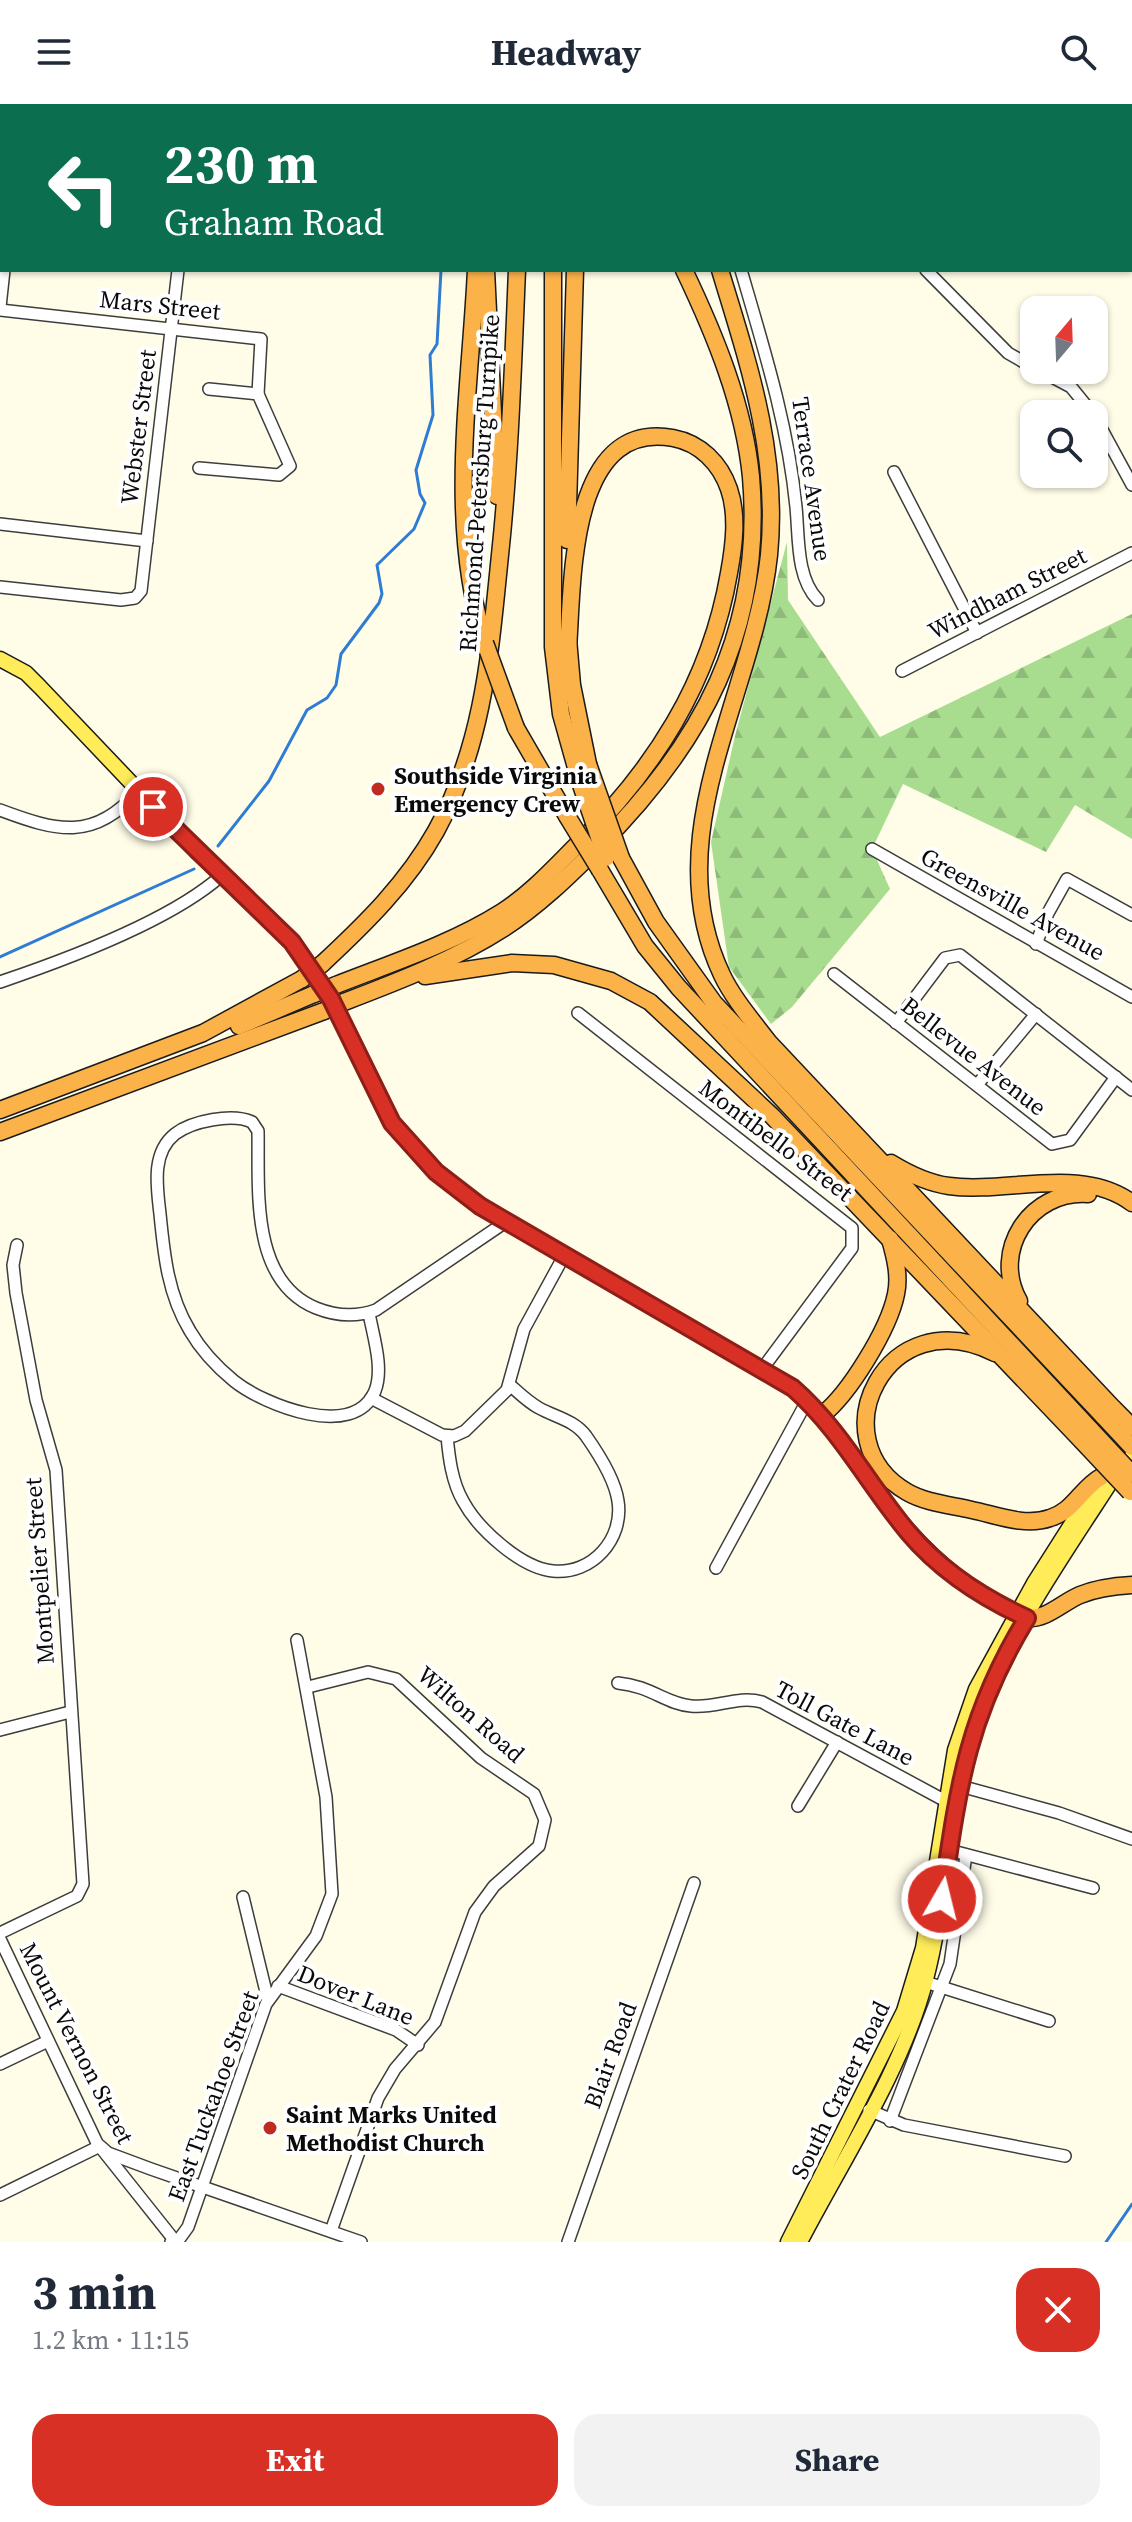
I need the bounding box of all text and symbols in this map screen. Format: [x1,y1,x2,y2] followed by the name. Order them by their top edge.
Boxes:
[491,28,641,77] text: Headway
[32,30,76,74] icon: menu
[1056,30,1100,74] icon: search
[164,125,318,202] text: 230 m
[32,136,136,240] icon: left
[164,198,384,247] text: Graham Road
[98,282,222,328] street label: Mars Street
[1020,296,1108,384] north arrow
[1020,296,1108,488] map controls
[451,313,507,653] street label: Richmond-Petersburg Turnpike
[112,348,164,506] street label: Webster Street
[784,395,840,563] street label: Terrace Avenue
[1020,400,1108,488] button: search
[922,539,1092,647] street label: Windham Street
[394,759,597,820] place label: Southside Virginia Emergency Crew
[119,773,187,841] pin
[369,780,387,798] marker: Southside Virginia Emergency Crew
[131,785,175,829] icon: arrive
[915,840,1111,968] street label: Greensville Avenue
[895,989,1053,1123] street label: Bellevue Avenue
[692,1071,860,1209] street label: Montibello Street
[16,1476,62,1665] street label: Montpelier Street
[410,1658,532,1770] street label: Wilton Road
[770,1673,920,1773] street label: Toll Gate Lane
[900,1857,984,1941] position arrow
[12,1937,142,2150] street label: Mount Vernon Street
[293,1957,419,2033] street label: Dover Lane
[160,1986,267,2206] street label: East Tuckahoe Street
[783,1995,898,2185] street label: South Crater Road
[575,1997,645,2113] street label: Blair Road
[286,2098,497,2159] place label: Saint Marks United Methodist Church
[261,2119,279,2137] marker: Saint Marks United Methodist Church
[32,2259,157,2325] text: 3 min
[1016,2268,1100,2352] button: close
[32,2322,189,2358] text: 1.2 km · 11:15
[32,2414,558,2506] button: Exit
[574,2414,1100,2506] button: Share

